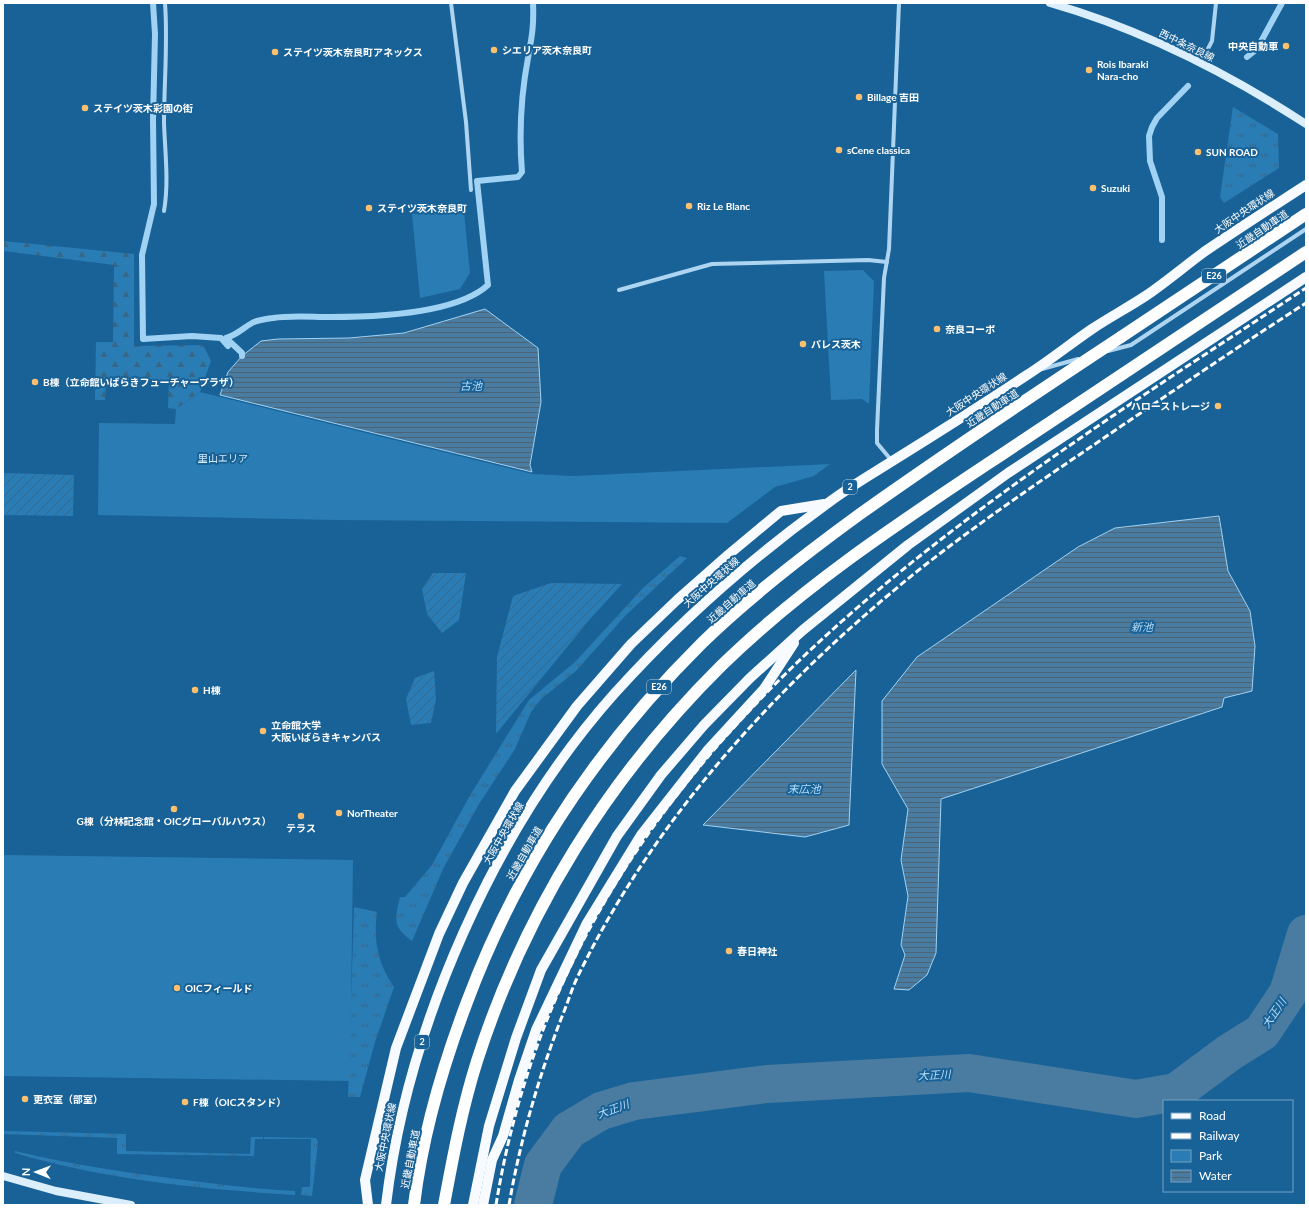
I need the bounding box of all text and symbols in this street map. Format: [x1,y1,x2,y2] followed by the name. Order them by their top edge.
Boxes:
[1157,26,1217,64] street label: 西中条奈良線
[1228,40,1278,52] place label: 中央自動車
[1281,41,1291,51] marker: 中央自動車
[502,44,592,56] place label: シエリア茨木奈良町
[489,45,499,55] marker: シエリア茨木奈良町
[283,46,423,58] place label: ステイツ茨木奈良町アネックス
[270,47,280,57] marker: ステイツ茨木奈良町アネックス
[1097,58,1149,82] place label: Rois Ibaraki Nara-cho
[1084,65,1094,75] marker: Rois Ibaraki Nara-cho
[867,91,919,103] place label: Billage 吉田
[854,92,864,102] marker: Billage 吉田
[93,102,193,114] place label: ステイツ茨木彩園の街
[80,103,90,113] marker: ステイツ茨木彩園の街
[847,144,910,156] place label: sCene classica
[834,145,844,155] marker: sCene classica
[1206,146,1258,158] place label: SUN ROAD
[1193,147,1203,157] marker: SUN ROAD
[1101,182,1131,194] place label: Suzuki
[1088,183,1098,193] marker: Suzuki
[1212,186,1276,236] street label: 大阪中央環状線
[697,200,750,212] place label: Riz Le Blanc
[684,201,694,211] marker: Riz Le Blanc
[377,202,467,214] place label: ステイツ茨木奈良町
[364,203,374,213] marker: ステイツ茨木奈良町
[1234,207,1290,251] street label: 近畿自動車道
[1202,269,1226,283] road number: E26
[945,323,995,335] place label: 奈良コーポ
[932,324,942,334] marker: 奈良コーポ
[811,338,861,350] place label: パレス茨木
[798,339,808,349] marker: パレス茨木
[943,370,1009,418] street label: 大阪中央環状線
[43,376,239,388] place label: B棟（立命館いばらきフューチャープラザ）
[30,377,40,387] marker: B棟（立命館いばらきフューチャープラザ）
[460,379,483,392] water label: 古池
[964,387,1020,429] street label: 近畿自動車道
[1131,400,1210,412] place label: ハローストレージ
[1213,401,1223,411] marker: ハローストレージ
[198,452,248,464] park label: 里山エリア
[843,480,857,494] road number: 2
[681,555,741,609] street label: 大阪中央環状線
[704,577,758,625] street label: 近畿自動車道
[1131,620,1154,633] water label: 新池
[647,680,671,694] road number: E26
[203,684,221,696] place label: H棟
[190,685,200,695] marker: H棟
[271,719,381,743] place label: 立命館大学 大阪いばらきキャンパス
[258,726,268,736] marker: 立命館大学 大阪いばらきキャンパス
[788,782,821,795] water label: 末広池
[480,800,526,866] street label: 大阪中央環状線
[169,804,179,814] marker: G棟（分林記念館・OICグローバルハウス）
[347,807,398,819] place label: NorTheater
[334,808,344,818] marker: NorTheater
[296,811,306,821] marker: テラス
[77,815,271,827] place label: G棟（分林記念館・OICグローバルハウス）
[286,822,316,834] place label: テラス
[504,824,544,882] street label: 近畿自動車道
[737,945,778,957] place label: 春日神社
[724,946,734,956] marker: 春日神社
[185,982,252,994] place label: OICフィールド
[172,983,182,993] marker: OICフィールド
[1259,995,1289,1030] water label: 大正川
[415,1035,429,1049] road number: 2
[917,1067,952,1082] water label: 大正川
[33,1093,103,1105] place label: 更衣室（部室）
[20,1094,30,1104] marker: 更衣室（部室）
[193,1096,286,1108] place label: F棟（OICスタンド）
[595,1096,631,1120] water label: 大正川
[180,1097,190,1107] marker: F棟（OICスタンド）
[1163,1100,1293,1192] legend
[372,1102,398,1172] street label: 大阪中央環状線
[1199,1108,1226,1123] text: Road
[398,1128,422,1190] street label: 近畿自動車道
[1199,1128,1240,1143] text: Railway
[1199,1148,1223,1163] text: Park
[16,1152,56,1192] north arrow
[19,1167,32,1176] text: N
[1199,1168,1232,1183] text: Water

